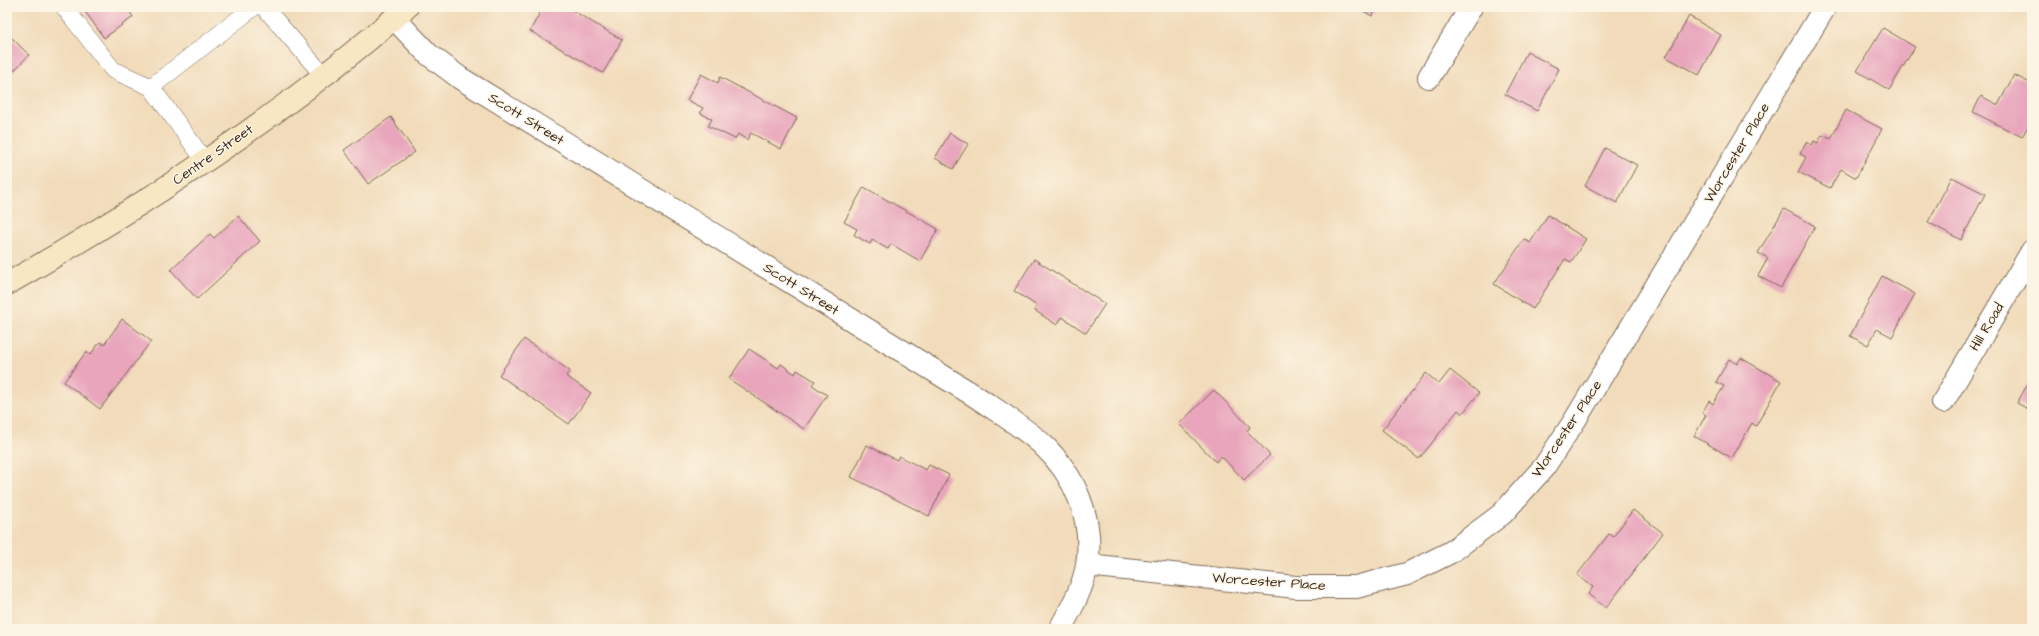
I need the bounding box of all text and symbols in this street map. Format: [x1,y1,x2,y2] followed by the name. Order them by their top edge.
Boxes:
[484,88,568,150] street label: Scott Street
[1699,99,1775,207] street label: Worcester Place
[169,120,258,190] street label: Centre Street
[759,258,843,320] street label: Scott Street
[1965,299,2009,355] street label: Hill Road
[1527,376,1607,482] street label: Worcester Place
[1212,568,1327,596] street label: Worcester Place

